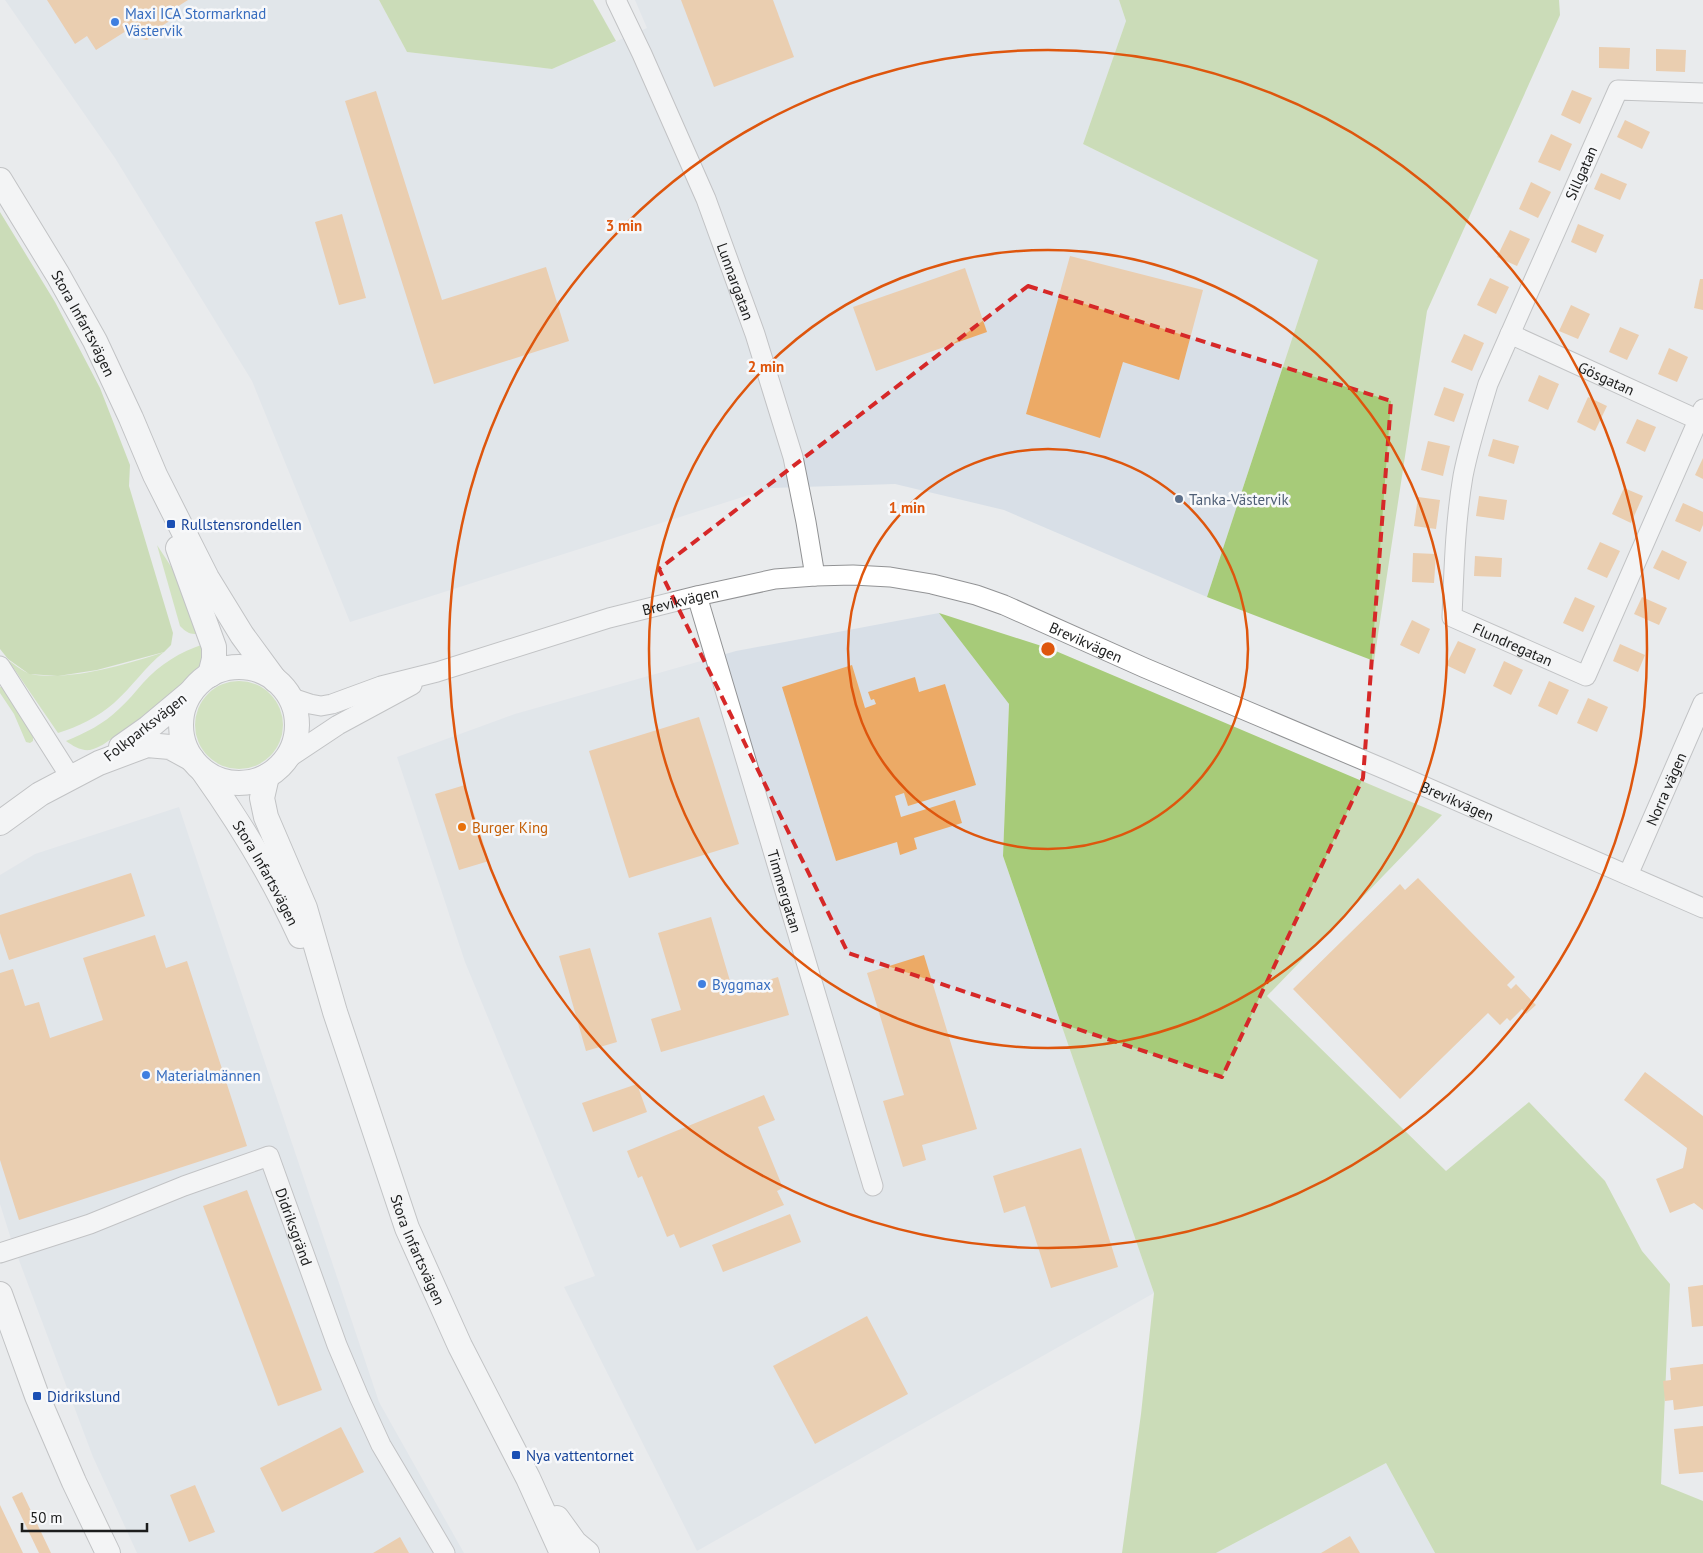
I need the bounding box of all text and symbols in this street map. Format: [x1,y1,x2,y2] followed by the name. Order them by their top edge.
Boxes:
[124,4,266,40] place label: Maxi ICA Stormarknad Västervik
[109,16,121,28] marker: Maxi ICA Stormarknad Västervik
[1561,143,1601,203] street label: Sillgatan
[606,216,642,235] text: 3 min
[713,240,759,323] street label: Lunnargatan
[48,266,120,379] street label: Stora Infartsvägen
[748,357,784,376] text: 2 min
[1575,357,1638,399] street label: Gösgatan
[1189,490,1289,509] place label: Tanka-Västervik
[1173,493,1185,505] marker: Tanka-Västervik
[889,498,925,517] text: 1 min
[181,515,302,534] place label: Rullstensrondellen
[165,518,177,530] marker: Rullstensrondellen
[640,582,720,619] street label: Brevikvägen
[1047,617,1126,666] street label: Brevikvägen
[1470,618,1556,670] street label: Flundregatan
[1039,640,1057,658] centre of rings
[100,689,190,765] street label: Folkparksvägen
[1641,749,1690,828] street label: Norra vägen
[1418,777,1497,825] street label: Brevikvägen
[229,816,303,929] street label: Stora Infartsvägen
[472,818,548,837] place label: Burger King
[456,821,468,833] marker: Burger King
[764,847,806,935] street label: Timmergatan
[712,975,771,994] place label: Byggmax
[696,978,708,990] marker: Byggmax
[156,1066,261,1085] place label: Materialmännen
[140,1069,152,1081] marker: Materialmännen
[272,1185,317,1268] street label: Didriksgränd
[387,1192,450,1308] street label: Stora Infartsvägen
[47,1387,120,1406] place label: Didrikslund
[31,1390,43,1402] marker: Didrikslund
[526,1446,634,1465] place label: Nya vattentornet
[510,1449,522,1461] marker: Nya vattentornet
[22,1500,148,1532] scale bar
[30,1508,63,1527] text: 50 m

